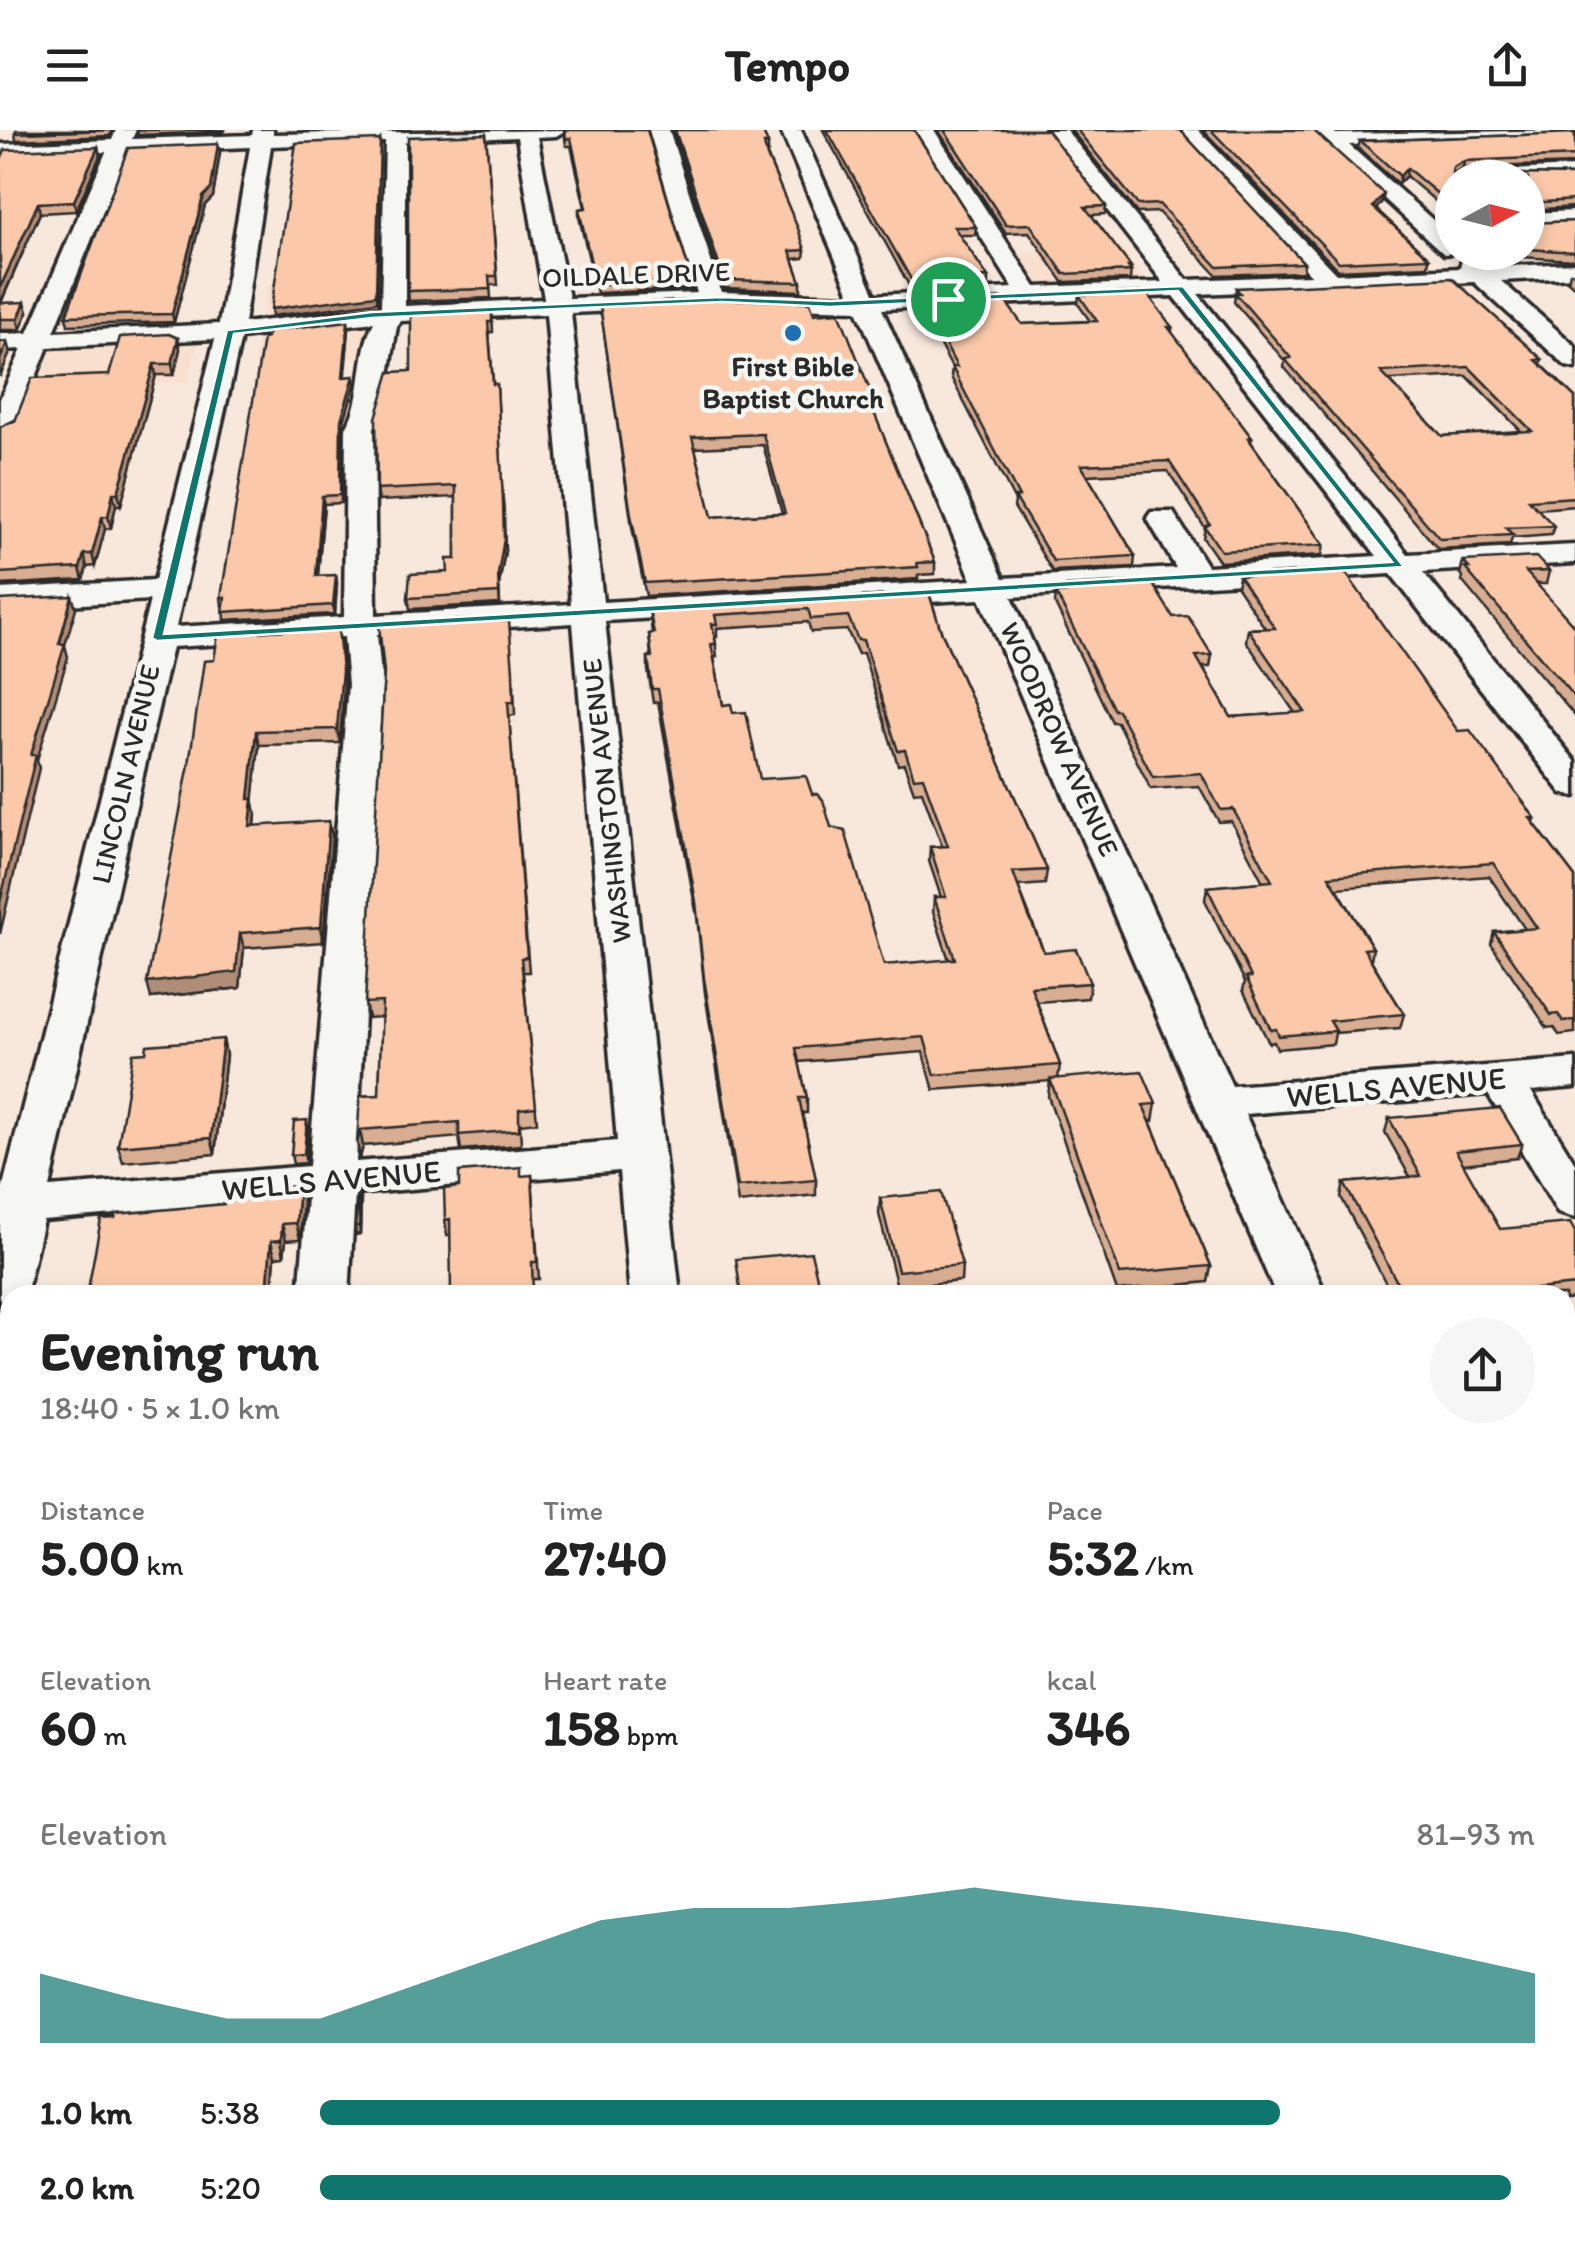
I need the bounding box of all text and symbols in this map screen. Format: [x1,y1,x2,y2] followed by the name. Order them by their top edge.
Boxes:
[40,38,95,93] icon: menu
[725,38,850,92] text: Tempo
[1480,38,1535,93] icon: share
[1435,160,1545,270] north arrow
[1435,160,1545,270] map controls
[541,254,731,294] street label: OILDALE DRIVE
[906,257,991,342] pin
[921,272,976,327] icon: arrive
[782,322,804,344] marker: First Bible Baptist Church
[703,349,884,415] place label: First Bible Baptist Church
[993,617,1127,861] street label: WOODROW AVENUE
[574,657,638,945] street label: WASHINGTON AVENUE
[83,661,167,887] street label: LINCOLN AVENUE
[1285,1058,1507,1116] street label: WELLS AVENUE
[220,1151,442,1209] street label: WELLS AVENUE
[40,1318,319,1384] text: Evening run
[1430,1318,1535,1423] button: share
[40,1389,280,1427] text: 18:40 · 5 × 1.0 km
[40,1493,145,1527] text: Distance
[543,1493,603,1527] text: Time
[1047,1493,1103,1527] text: Pace
[40,1527,140,1588] text: 5.00
[543,1527,668,1588] text: 27:40
[1047,1527,1139,1588] text: 5:32
[140,1548,183,1582] text: km
[1139,1548,1194,1582] text: /km
[40,1663,151,1697] text: Elevation
[543,1663,667,1697] text: Heart rate
[1047,1663,1096,1697] text: kcal
[40,1697,97,1758] text: 60
[543,1697,620,1758] text: 158
[1047,1697,1130,1758] text: 346
[97,1718,127,1752] text: m
[620,1718,678,1752] text: bpm
[40,1815,167,1853] text: Elevation
[1416,1815,1535,1853] text: 81–93 m
[40,2094,132,2132] text: 1.0 km
[200,2094,260,2132] text: 5:38
[40,2169,134,2207] text: 2.0 km
[200,2169,261,2207] text: 5:20

